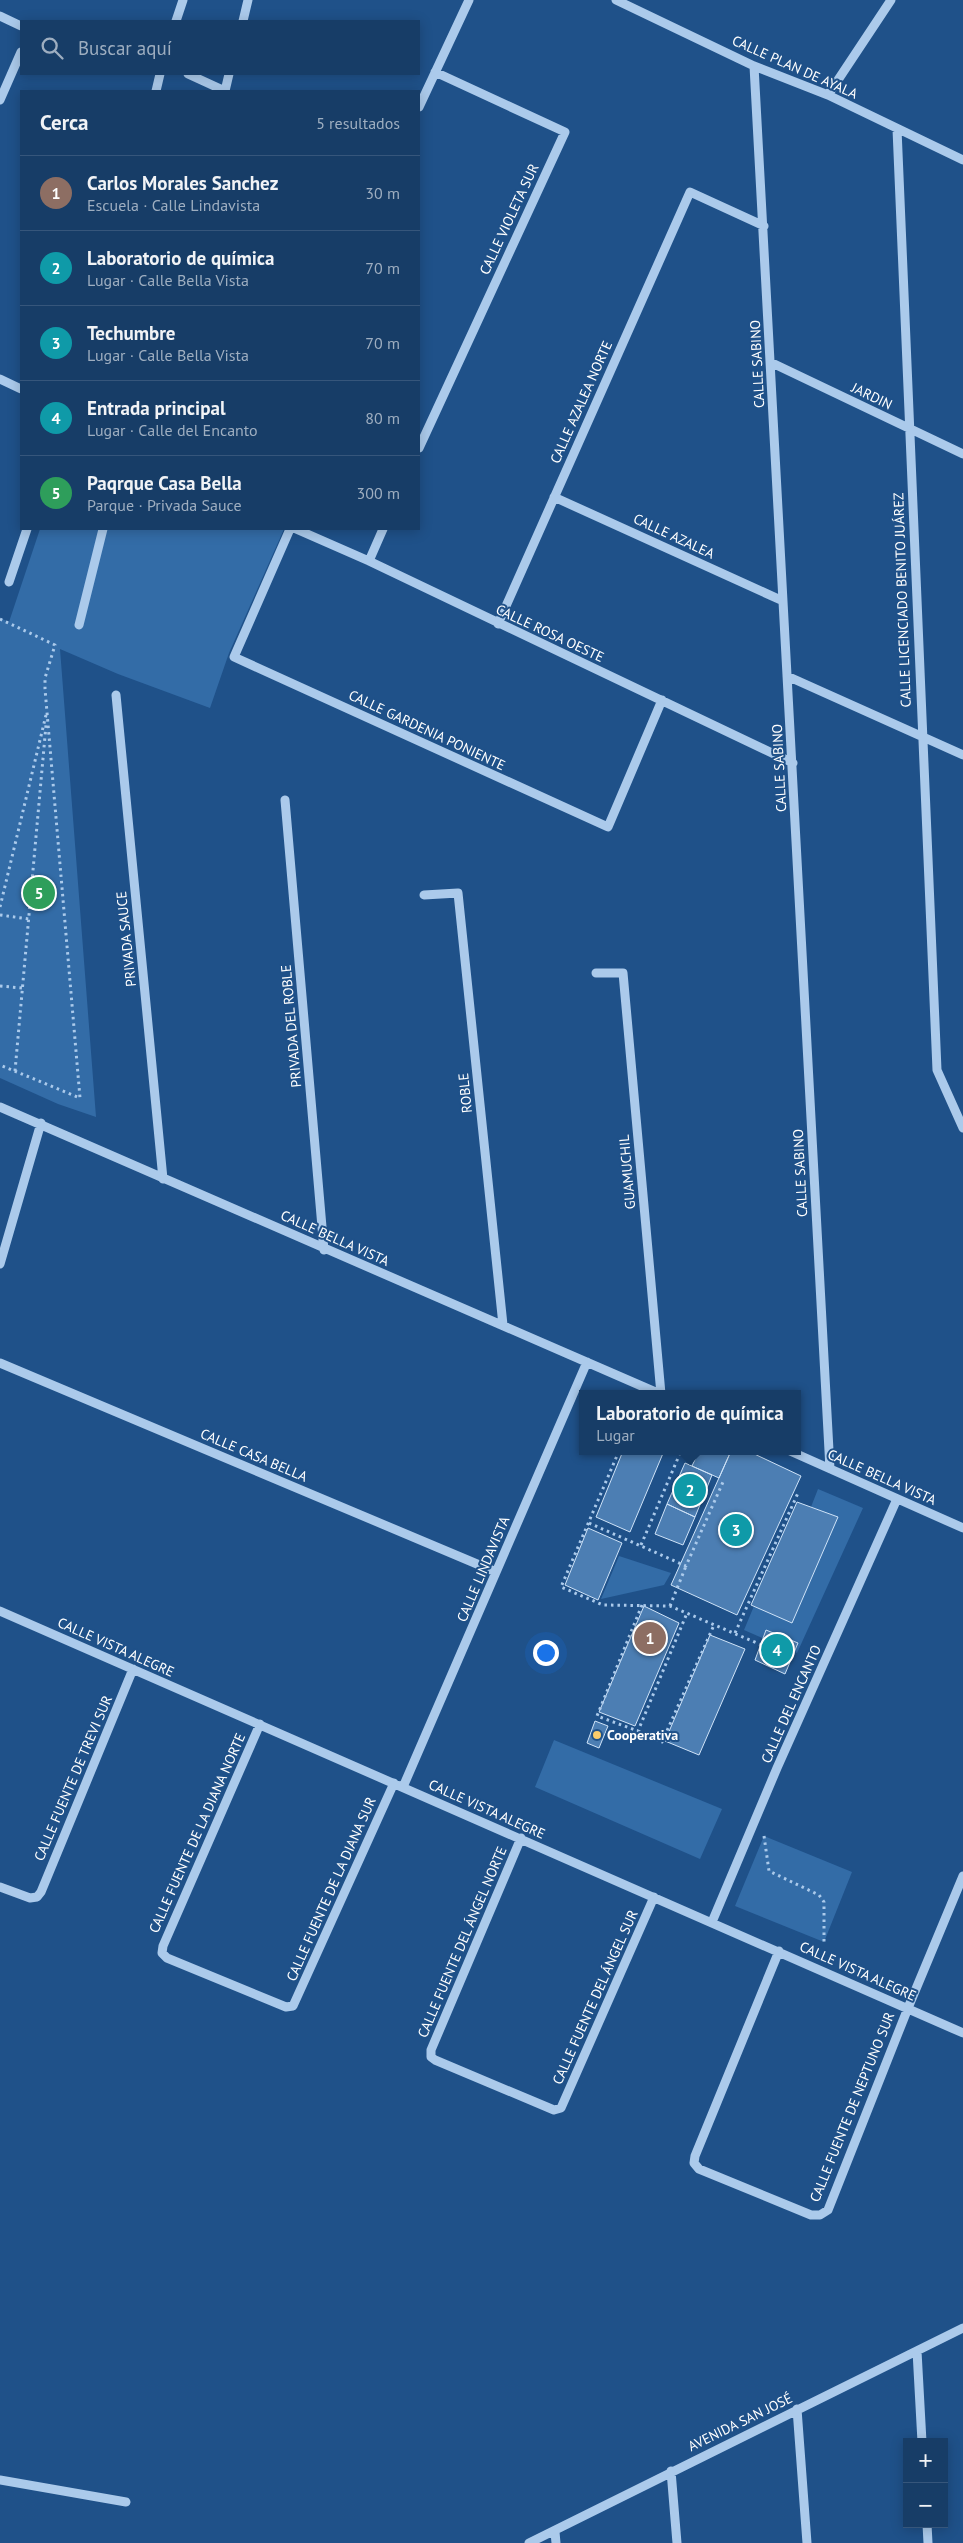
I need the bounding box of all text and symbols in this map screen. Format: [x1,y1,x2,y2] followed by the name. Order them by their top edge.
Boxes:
[20,20,420,75] search box
[729,31,861,103] street label: CALLE PLAN DE AYALA
[38,34,66,62] icon: search
[78,36,172,60] text: Buscar aquí
[40,109,89,136] text: Cerca
[316,113,400,133] text: 5 resultados
[475,161,543,277] street label: CALLE VIOLETA SUR
[87,171,278,195] text: Carlos Morales Sanchez
[51,183,61,203] text: 1
[365,183,400,203] text: 30 m
[87,195,260,215] text: Escuela · Calle Lindavista
[87,246,274,270] text: Laboratorio de química
[51,258,61,278] text: 2
[365,258,400,278] text: 70 m
[87,270,249,290] text: Lugar · Calle Bella Vista
[746,319,768,409] street label: CALLE SABINO
[87,321,176,345] text: Techumbre
[51,333,61,353] text: 3
[365,333,400,353] text: 70 m
[546,338,616,466] street label: CALLE AZALEA NORTE
[87,345,249,365] text: Lugar · Calle Bella Vista
[848,378,895,414] street label: JARDIN
[87,396,225,420] text: Entrada principal
[51,408,61,428] text: 4
[365,408,400,428] text: 80 m
[87,420,258,440] text: Lugar · Calle del Encanto
[87,471,242,495] text: Paqrque Casa Bella
[51,483,61,503] text: 5
[357,483,400,503] text: 300 m
[889,492,915,708] street label: CALLE LICENCIADO BENITO JUÁREZ
[87,495,242,515] text: Parque · Privada Sauce
[631,509,718,563] street label: CALLE AZALEA
[493,600,607,666] street label: CALLE ROSA OESTE
[346,686,508,774] street label: CALLE GARDENIA PONIENTE
[768,723,790,813] street label: CALLE SABINO
[23,874,55,912] pin: 5
[112,890,140,988] street label: PRIVADA SAUCE
[277,964,305,1088] street label: PRIVADA DEL ROBLE
[454,1072,476,1114] street label: ROBLE
[789,1128,811,1218] street label: CALLE SABINO
[615,1134,639,1210] street label: GUAMUCHIL
[278,1206,393,1270] street label: CALLE BELLA VISTA
[579,1390,801,1455] popup
[596,1401,784,1425] text: Laboratorio de química
[198,1424,311,1486] street label: CALLE CASA BELLA
[596,1425,635,1445] text: Lugar
[825,1445,940,1509] street label: CALLE BELLA VISTA
[674,1471,706,1509] pin: 2
[720,1511,752,1549] pin: 3
[453,1513,514,1625] street label: CALLE LINDAVISTA
[55,1613,177,1681] street label: CALLE VISTA ALEGRE
[634,1619,666,1657] pin: 1
[761,1631,793,1669] pin: 4
[533,1640,559,1666] your location
[757,1642,825,1766] street label: CALLE DEL ENCANTO
[30,1693,116,1863] street label: CALLE FUENTE DE TREVI SUR
[607,1726,678,1744] place label: Cooperativa
[591,1729,603,1741] marker: Cooperativa
[145,1730,249,1936] street label: CALLE FUENTE DE LA DIANA NORTE
[426,1775,548,1843] street label: CALLE VISTA ALEGRE
[282,1794,380,1984] street label: CALLE FUENTE DE LA DIANA SUR
[413,1844,511,2040] street label: CALLE FUENTE DEL ÁNGEL NORTE
[548,1907,642,2087] street label: CALLE FUENTE DEL ÁNGEL SUR
[797,1937,919,2005] street label: CALLE VISTA ALEGRE
[806,2009,898,2205] street label: CALLE FUENTE DE NEPTUNO SUR
[685,2389,795,2455] street label: AVENIDA SAN JOSÉ
[903,2438,948,2528] map controls
[903,2438,948,2483] button: +
[903,2483,948,2528] button: −

